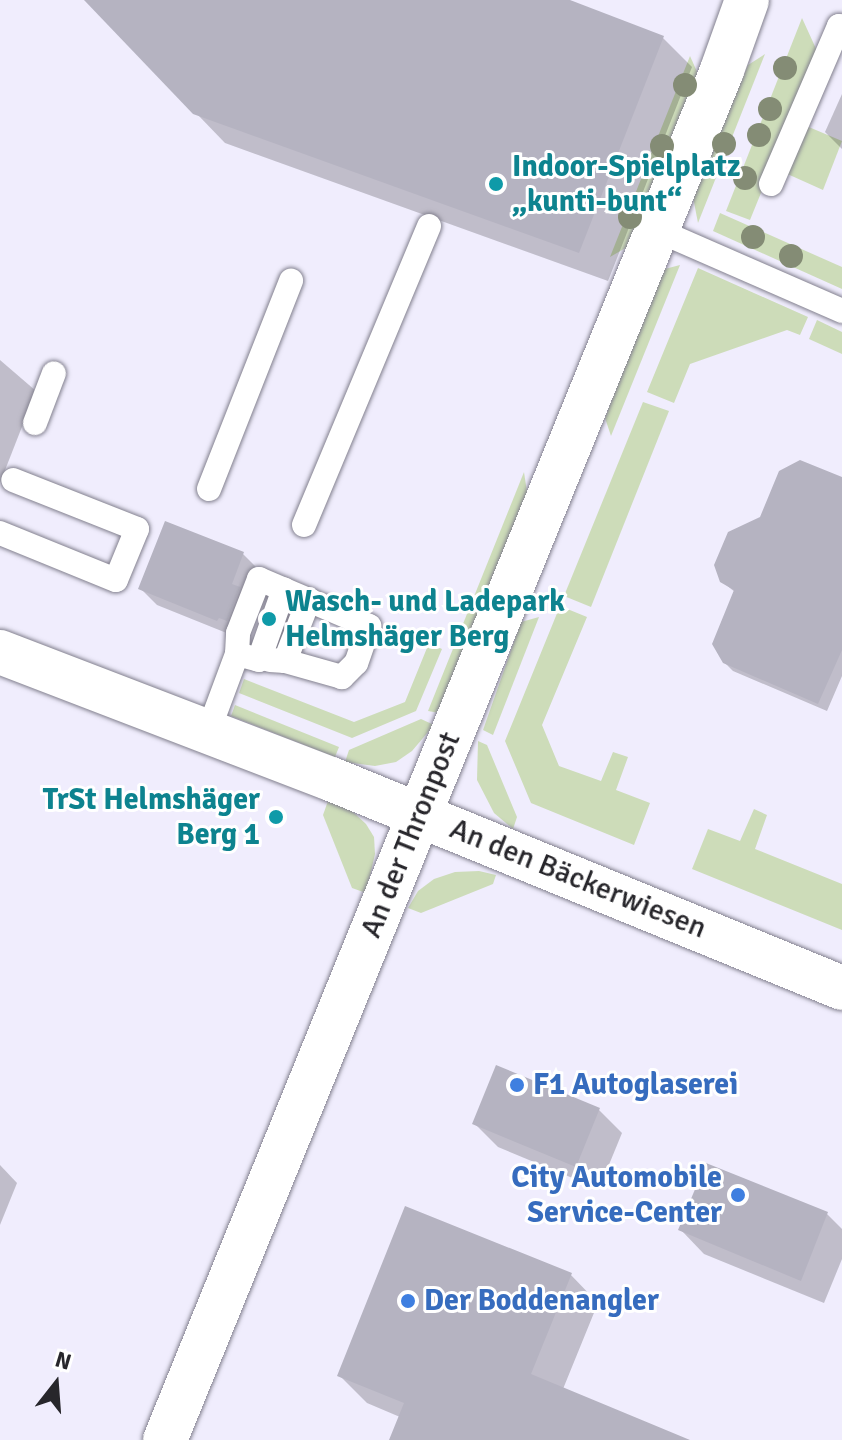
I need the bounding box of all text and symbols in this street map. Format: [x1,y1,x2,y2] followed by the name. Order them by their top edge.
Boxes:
[512,149,741,220] place label: Indoor-Spielplatz „kunti-bunt“
[487,175,505,193] marker: Indoor-Spielplatz „kunti-bunt“
[285,584,565,654] place label: Wasch- und Ladepark Helmshäger Berg
[260,610,278,628] marker: Wasch- und Ladepark Helmshäger Berg
[353,727,469,943] street label: An der Thronpost
[43,782,260,852] place label: TrSt Helmshäger Berg 1
[267,808,285,826] marker: TrSt Helmshäger Berg 1
[444,811,712,947] street label: An den Bäckerwiesen
[533,1067,738,1103] place label: F1 Autoglaserei
[508,1076,526,1094] marker: F1 Autoglaserei
[511,1160,722,1230] place label: City Automobile Service-Center
[729,1186,747,1204] marker: City Automobile Service-Center
[424,1283,659,1319] place label: Der Boddenangler
[399,1292,417,1310] marker: Der Boddenangler
[16,1344,96,1424] north arrow
[52,1345,74,1376] text: N

